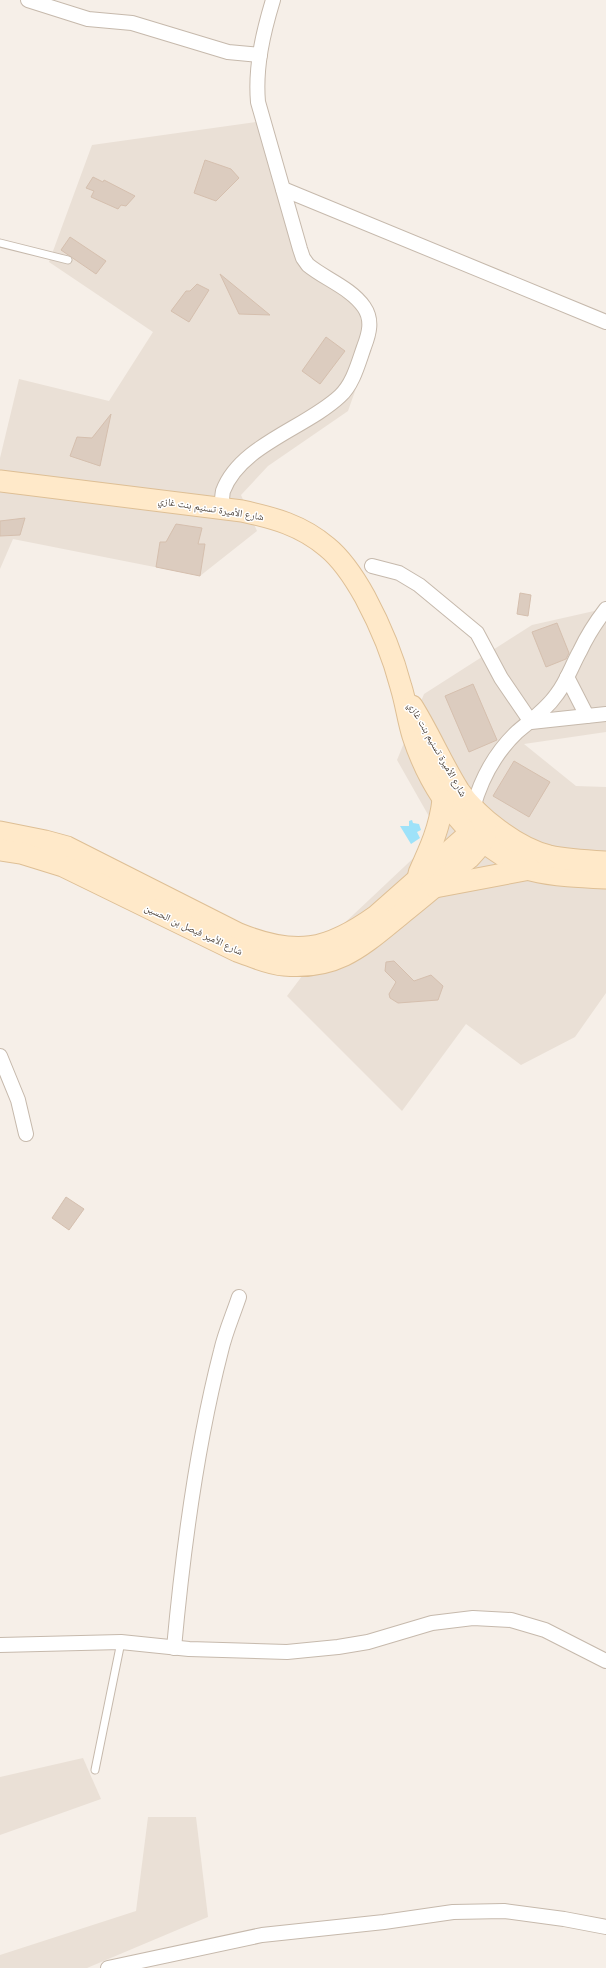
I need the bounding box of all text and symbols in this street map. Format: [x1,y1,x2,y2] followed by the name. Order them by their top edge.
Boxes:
[157,494,265,525] street label: شارع الأميرة تسنيم بنت غازي
[404,700,470,800] street label: شارع الأميرة تسنيم بنت غازي
[143,901,245,958] street label: شارع الأمير فيصل بن الحسين

